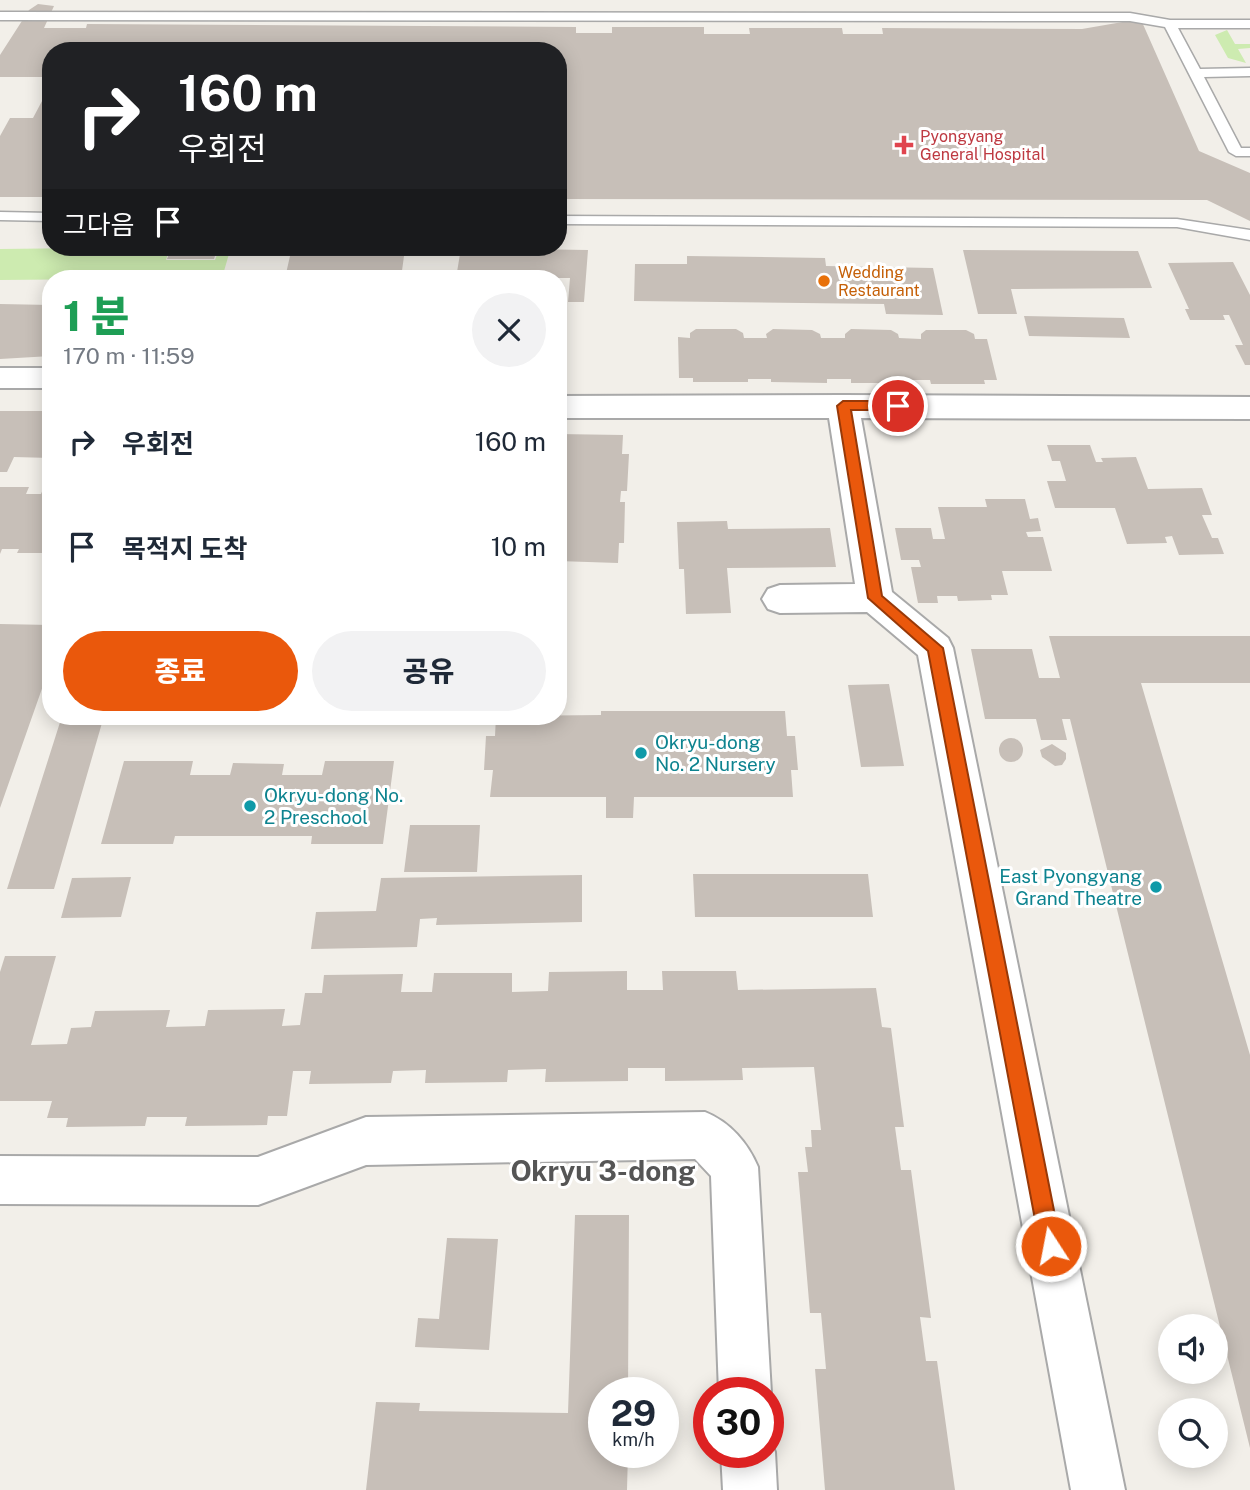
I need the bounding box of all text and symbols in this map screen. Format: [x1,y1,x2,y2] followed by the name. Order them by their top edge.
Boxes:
[178,64,318,122] text: 160 m
[63,70,154,161] icon: right
[920,127,1045,164] place label: Pyongyang General Hospital
[178,130,266,167] text: 우회전
[894,135,914,155] marker: Pyongyang General Hospital
[149,203,187,241] icon: arrive
[63,209,135,240] text: 그다음
[838,263,920,300] place label: Wedding Restaurant
[816,273,832,289] marker: Wedding Restaurant
[63,291,129,340] text: 1 분
[472,293,546,367] button: close
[63,342,195,369] text: 170 m · 11:59
[868,376,928,436] pin
[879,387,917,425] icon: arrive
[63,423,101,461] icon: right
[475,426,546,457] text: 160 m
[122,428,194,459] text: 우회전
[63,528,101,566] icon: arrive
[491,531,546,562] text: 10 m
[122,533,247,564] text: 목적지 도착
[63,631,298,711] button: 종료
[312,631,546,711] button: 공유
[655,731,776,775] place label: Okryu-dong No. 2 Nursery
[633,745,649,761] marker: Okryu-dong No. 2 Nursery
[264,784,403,828] place label: Okryu-dong No. 2 Preschool
[242,798,258,814] marker: Okryu-dong No. 2 Preschool
[999,865,1142,909] place label: East Pyongyang Grand Theatre
[1148,879,1164,895] marker: East Pyongyang Grand Theatre
[510,1154,696,1187] district label: Okryu 3-dong
[1014,1209,1088,1283] position arrow
[1158,1314,1228,1468] map controls
[1158,1314,1228,1384] button: sound
[693,1377,784,1468] speed limit sign: 30
[611,1393,656,1434] text: 29
[1158,1398,1228,1468] button: search
[612,1429,655,1450] text: km/h

